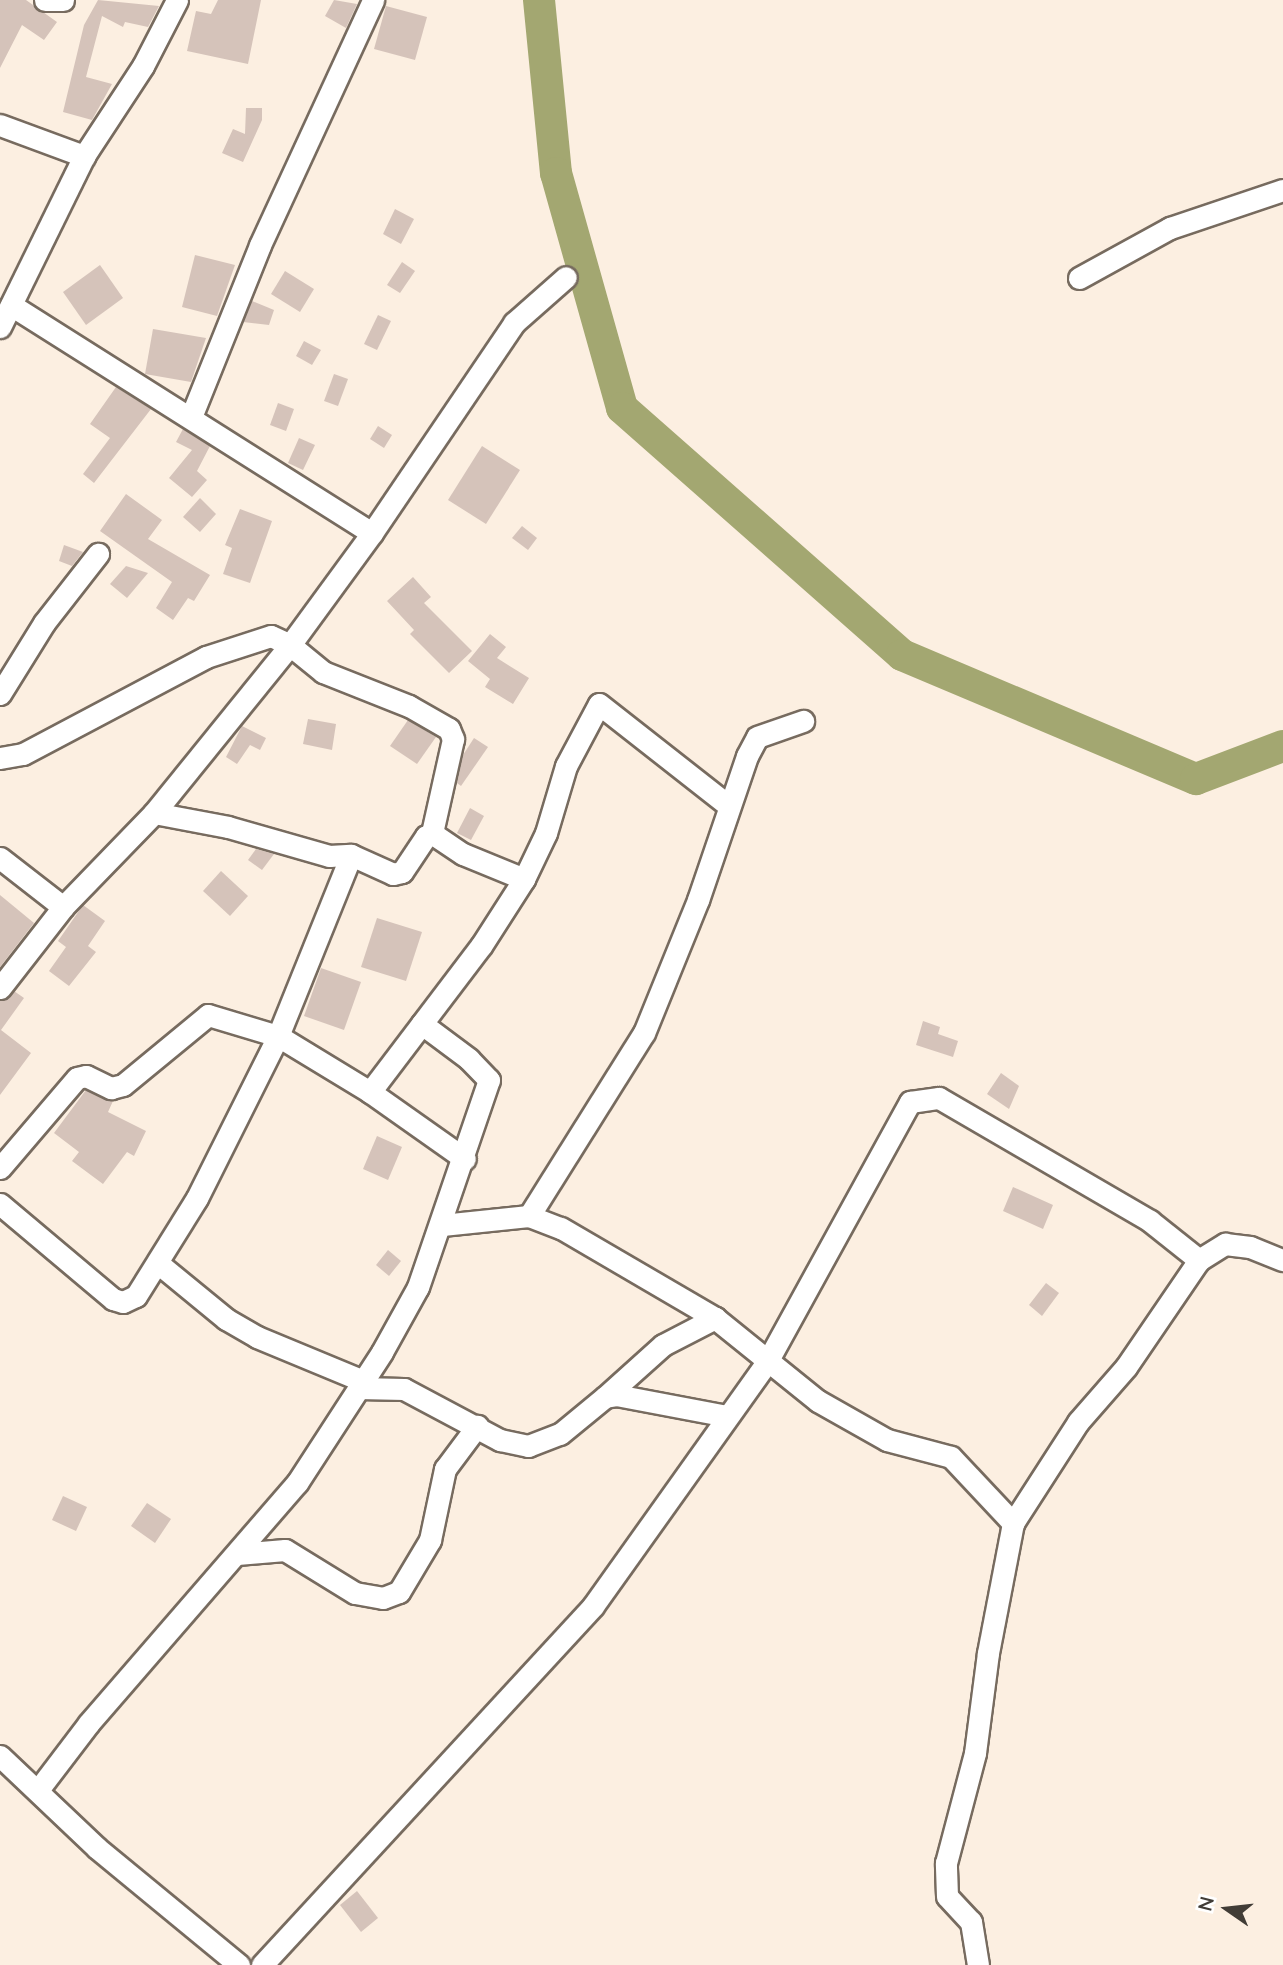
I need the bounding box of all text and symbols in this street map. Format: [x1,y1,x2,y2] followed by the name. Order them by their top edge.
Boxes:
[1192,1874,1262,1944] north arrow
[1192,1894,1221,1914] text: N

